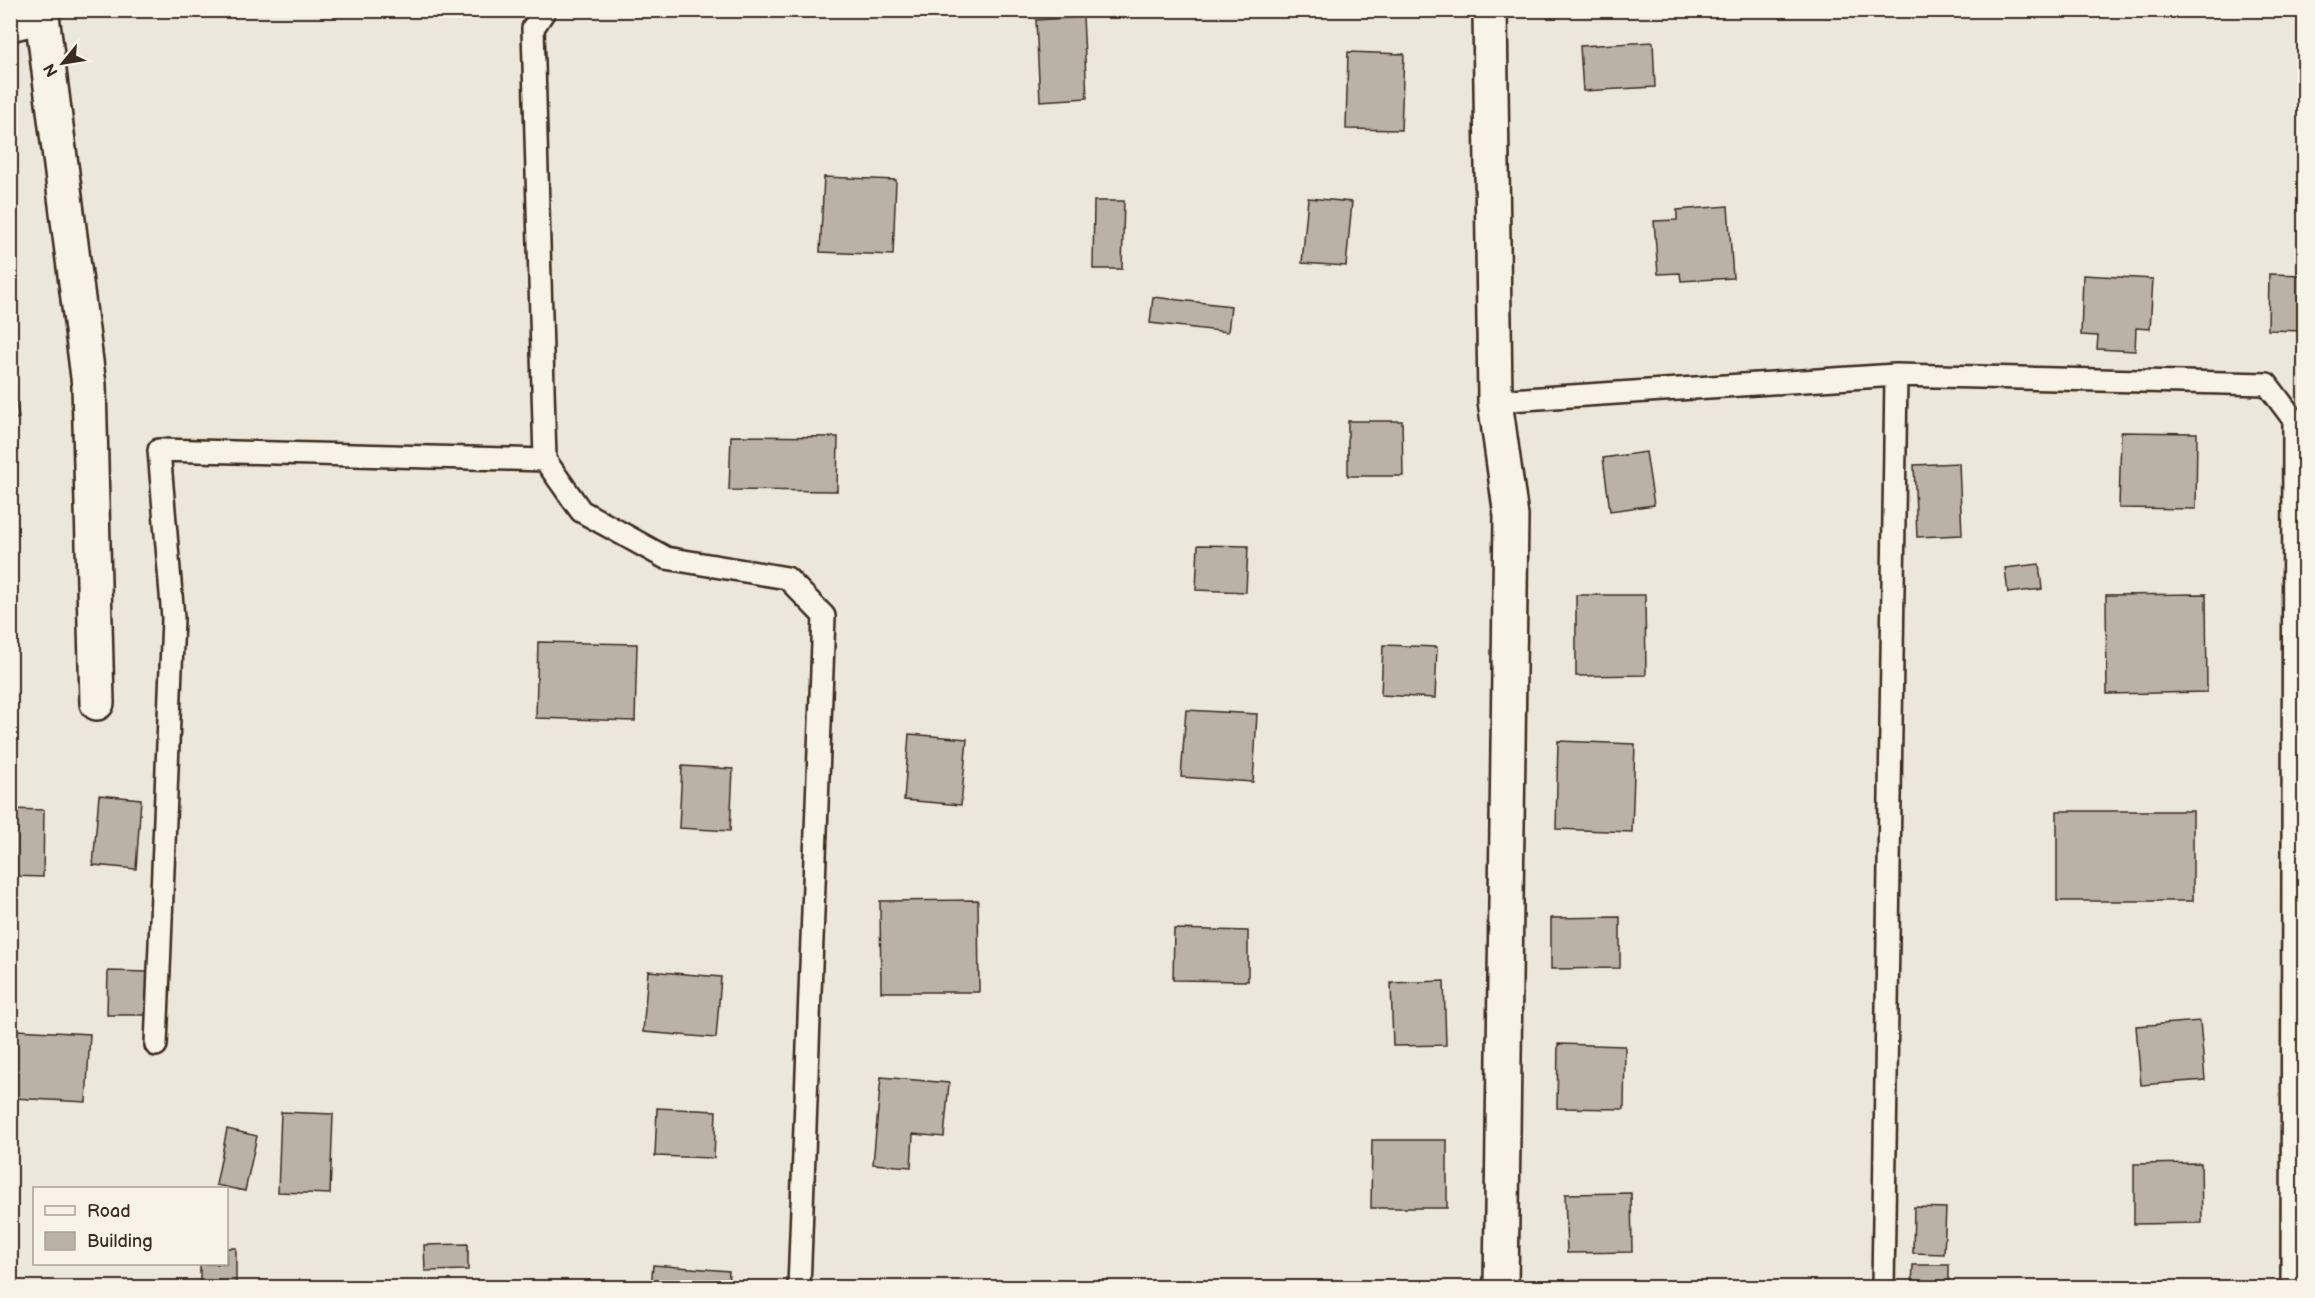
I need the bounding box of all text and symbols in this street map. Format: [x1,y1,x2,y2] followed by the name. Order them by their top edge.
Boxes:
[33,33,93,93] north arrow
[40,60,63,80] text: N
[33,1187,228,1265] legend
[87,1201,131,1222] text: Road
[87,1231,153,1252] text: Building

